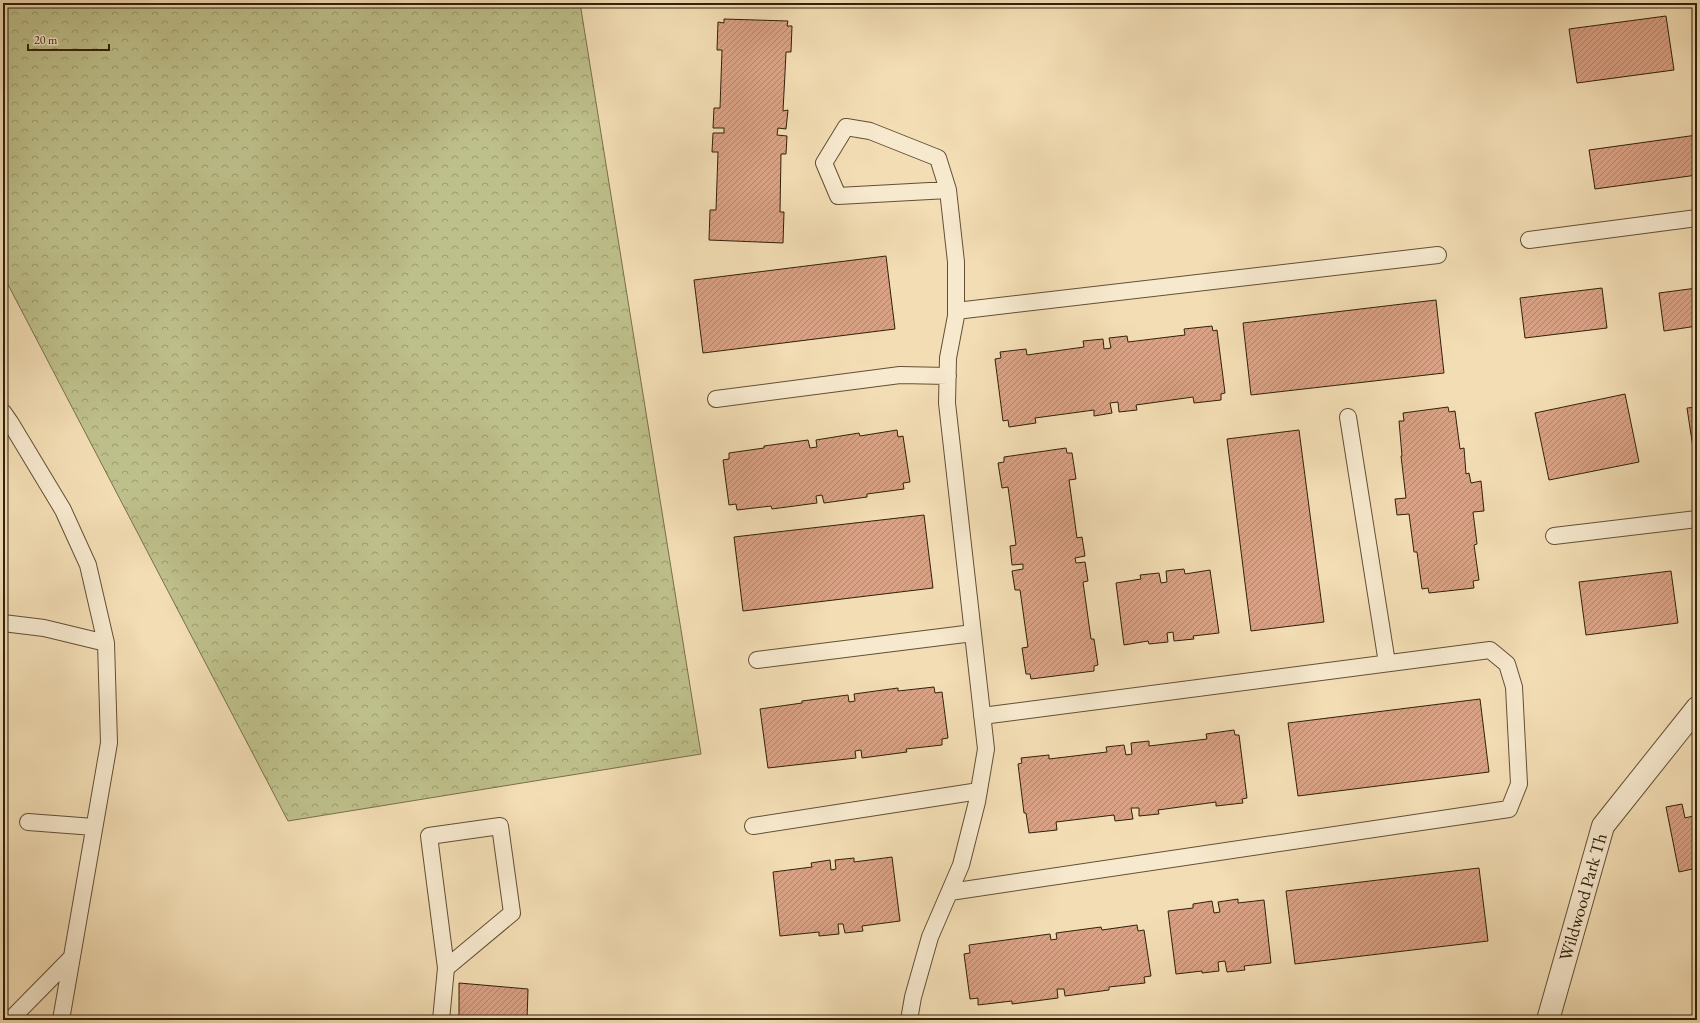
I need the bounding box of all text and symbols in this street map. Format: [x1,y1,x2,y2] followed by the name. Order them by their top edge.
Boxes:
[28,26,109,52] scale bar
[34,32,58,48] text: 20 m
[1553,830,1612,963] street label: Wildwood Park Th

